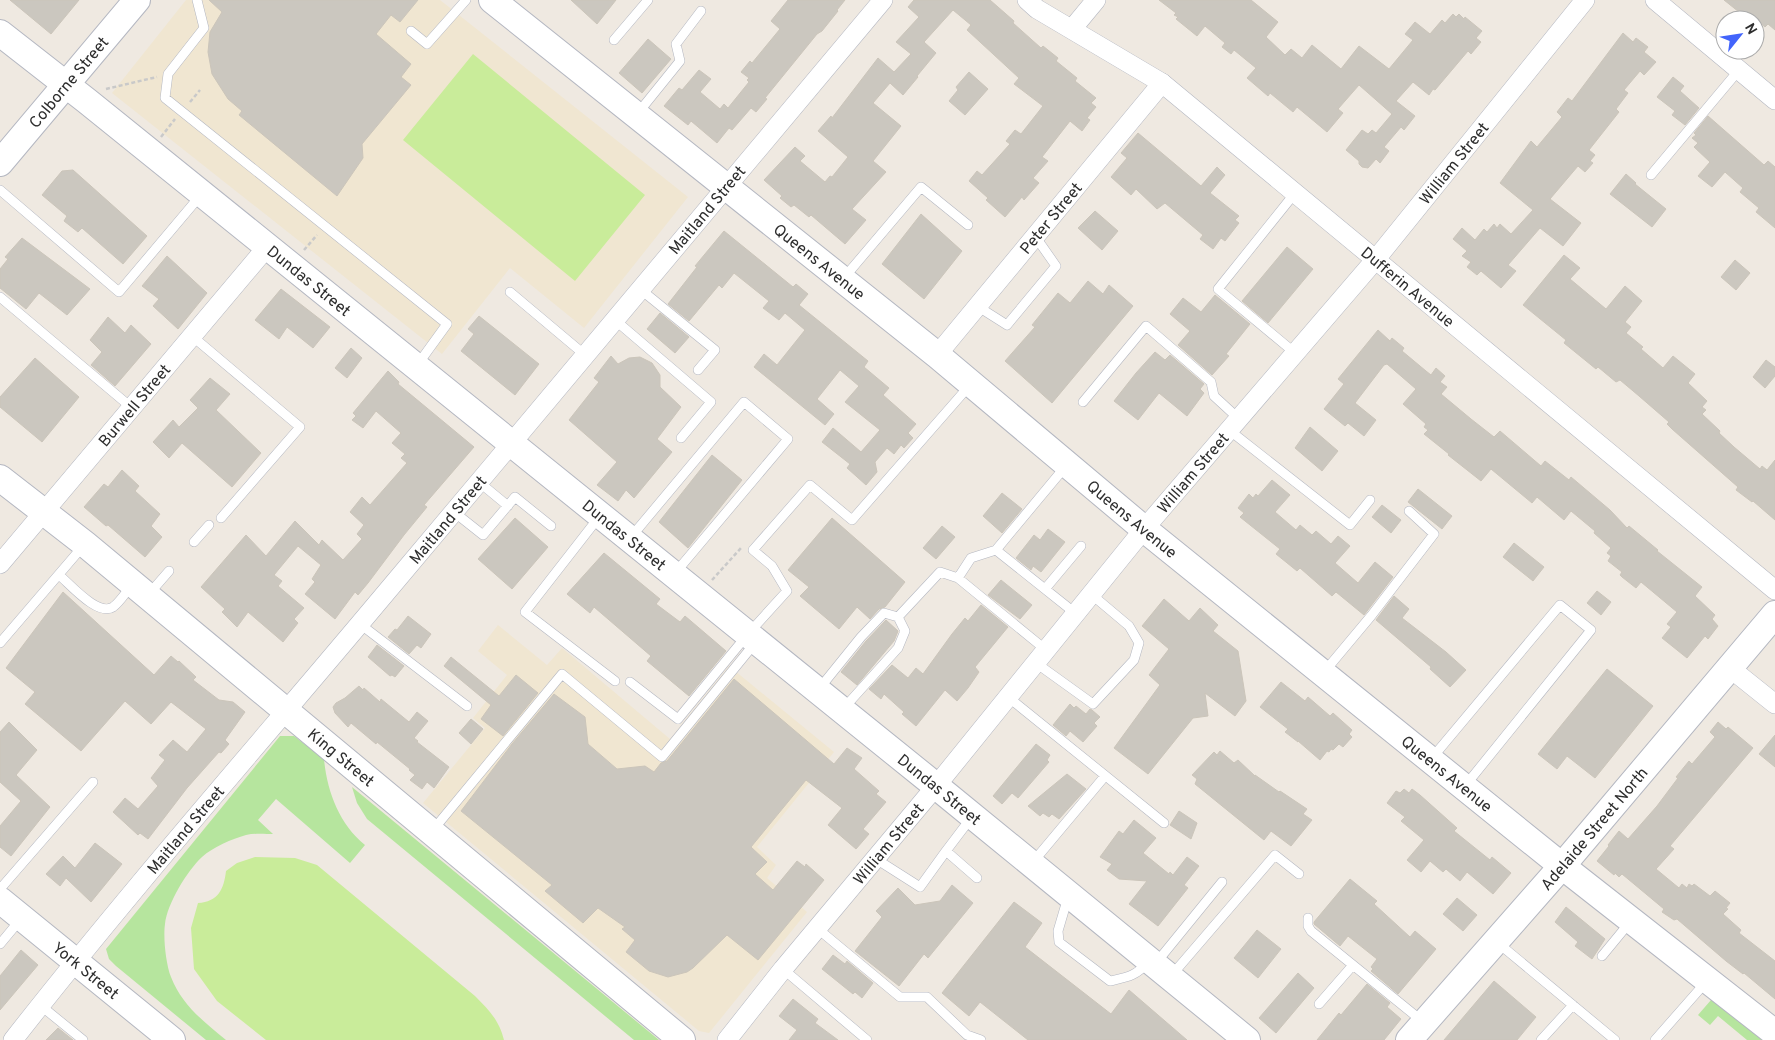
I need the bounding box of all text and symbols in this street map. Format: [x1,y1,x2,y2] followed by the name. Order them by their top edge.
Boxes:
[1715,10,1765,60] north arrow
[1740,21,1760,38] text: N
[26,33,114,133] street label: Colborne Street
[1416,119,1494,209] street label: William Street
[665,162,751,259] street label: Maitland Street
[1016,179,1088,259] street label: Peter Street
[768,220,868,305] street label: Queens Avenue
[262,242,354,322] street label: Dundas Street
[1356,244,1458,333] street label: Dufferin Avenue
[95,361,176,452] street label: Burwell Street
[1154,429,1234,518] street label: William Street
[406,472,492,569] street label: Maitland Street
[1082,477,1180,564] street label: Queens Avenue
[577,496,669,576] street label: Dundas Street
[303,725,378,792] street label: King Street
[1396,732,1496,818] street label: Queens Avenue
[892,751,984,831] street label: Dundas Street
[1537,764,1653,895] street label: Adelaide Street North
[144,782,230,879] street label: Maitland Street
[850,800,929,890] street label: William Street
[47,939,122,1005] street label: York Street

